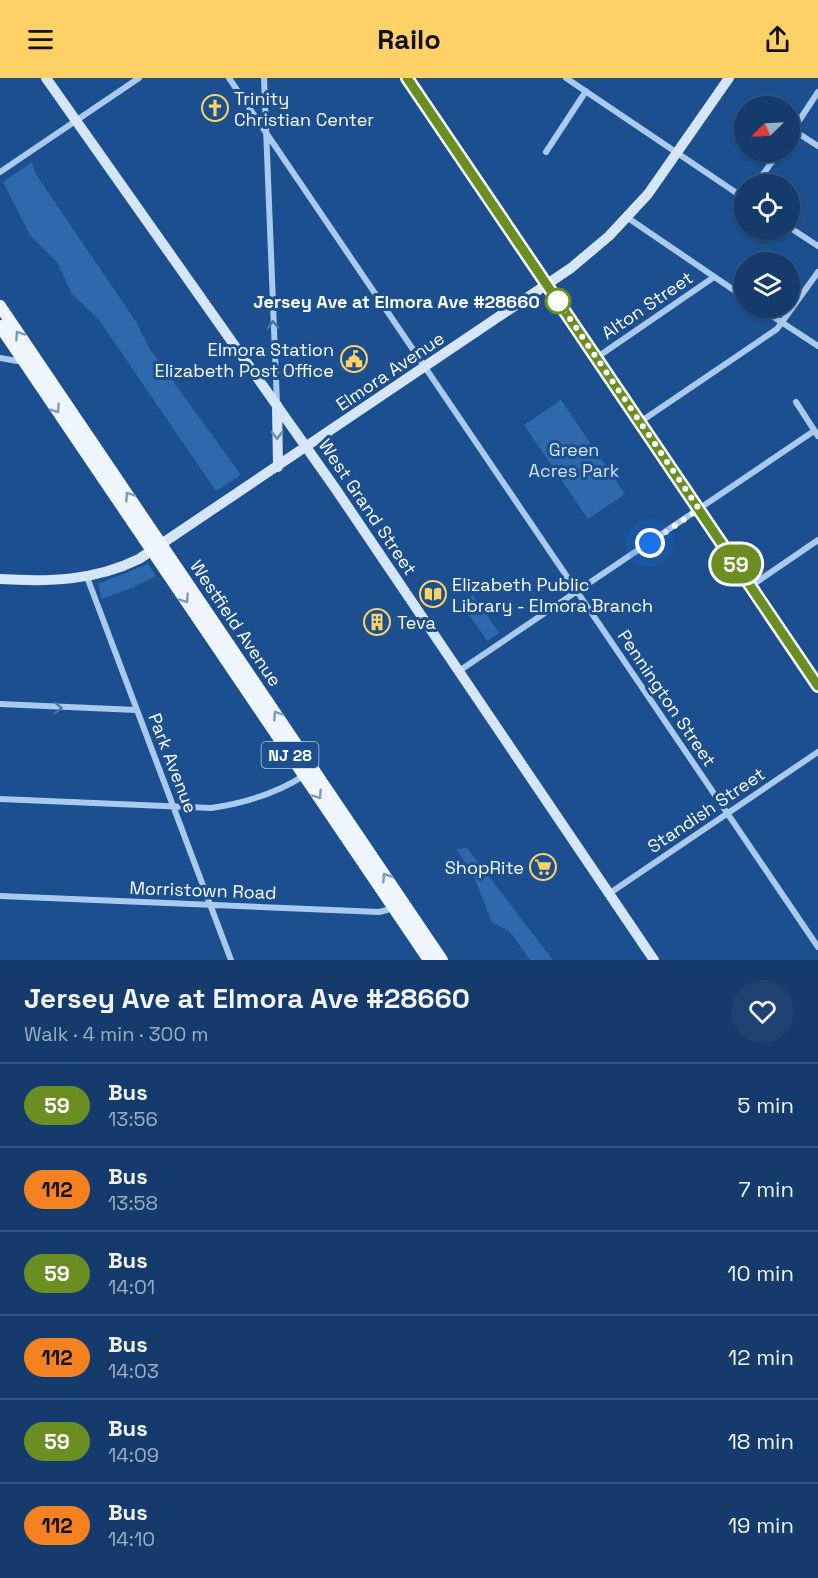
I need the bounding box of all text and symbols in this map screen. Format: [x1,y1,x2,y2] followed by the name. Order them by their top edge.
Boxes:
[377,22,441,57] text: Railo
[24,23,57,56] icon: menu
[761,23,794,56] icon: share
[234,87,374,131] place label: Trinity Christian Center
[200,93,230,123] church icon: Trinity Christian Center
[734,96,800,162] north arrow
[734,96,800,318] map controls
[734,174,800,240] button: locate
[734,252,800,318] button: layers
[597,266,697,344] street label: Alton Street
[545,288,571,314] marker: Jersey Ave at Elmora Ave #28660
[253,290,540,313] place label: Jersey Ave at Elmora Ave #28660
[267,320,280,329] one-way arrow
[331,326,449,416] street label: Elmora Avenue
[15,330,26,341] one-way arrow
[155,338,334,382] place label: Elmora Station Elizabeth Post Office
[339,344,369,374] public building icon: Elmora Station Elizabeth Post Office
[49,403,60,414] one-way arrow
[271,431,284,440] one-way arrow
[314,435,422,579] street label: West Grand Street
[529,438,620,482] park label: Green Acres Park
[125,492,136,503] one-way arrow
[635,528,665,558] your location
[709,544,763,584] line badge: 59
[723,551,749,578] text: 59
[185,555,287,691] street label: Westfield Avenue
[452,573,653,617] place label: Elizabeth Public Library - Elmora Branch
[418,579,448,609] library icon: Elizabeth Public Library - Elmora Branch
[178,593,189,604] one-way arrow
[362,607,392,637] building icon: Teva
[397,611,436,634] place label: Teva
[613,625,721,771] street label: Pennington Street
[54,701,63,714] one-way arrow
[143,710,203,816] street label: Park Avenue
[273,711,284,722] one-way arrow
[262,742,318,768] road number: NJ 28
[643,762,769,858] street label: Standish Street
[310,789,321,800] one-way arrow
[528,852,558,882] supermarket icon: ShopRite
[445,856,524,879] place label: ShopRite
[382,872,393,883] one-way arrow
[129,876,277,904] street label: Morristown Road
[24,980,470,1016] text: Jersey Ave at Elmora Ave #28660
[731,980,794,1043] button: heart
[24,1021,209,1047] text: Walk · 4 min · 300 m
[108,1078,148,1106] text: Bus
[737,1091,794,1119] text: 5 min
[44,1092,70,1119] text: 59
[108,1106,158,1132] text: 13:56
[108,1162,148,1190] text: Bus
[738,1175,794,1203] text: 7 min
[41,1176,73,1203] text: 112
[108,1190,158,1216] text: 13:58
[108,1246,148,1274] text: Bus
[727,1259,794,1287] text: 10 min
[44,1260,70,1287] text: 59
[108,1274,155,1300] text: 14:01
[108,1330,148,1358] text: Bus
[728,1343,794,1371] text: 12 min
[41,1344,73,1371] text: 112
[108,1358,159,1384] text: 14:03
[108,1414,148,1442] text: Bus
[728,1427,794,1455] text: 18 min
[44,1428,70,1455] text: 59
[108,1442,159,1468] text: 14:09
[108,1498,148,1526] text: Bus
[728,1511,794,1539] text: 19 min
[41,1512,73,1539] text: 112
[108,1526,155,1552] text: 14:10

